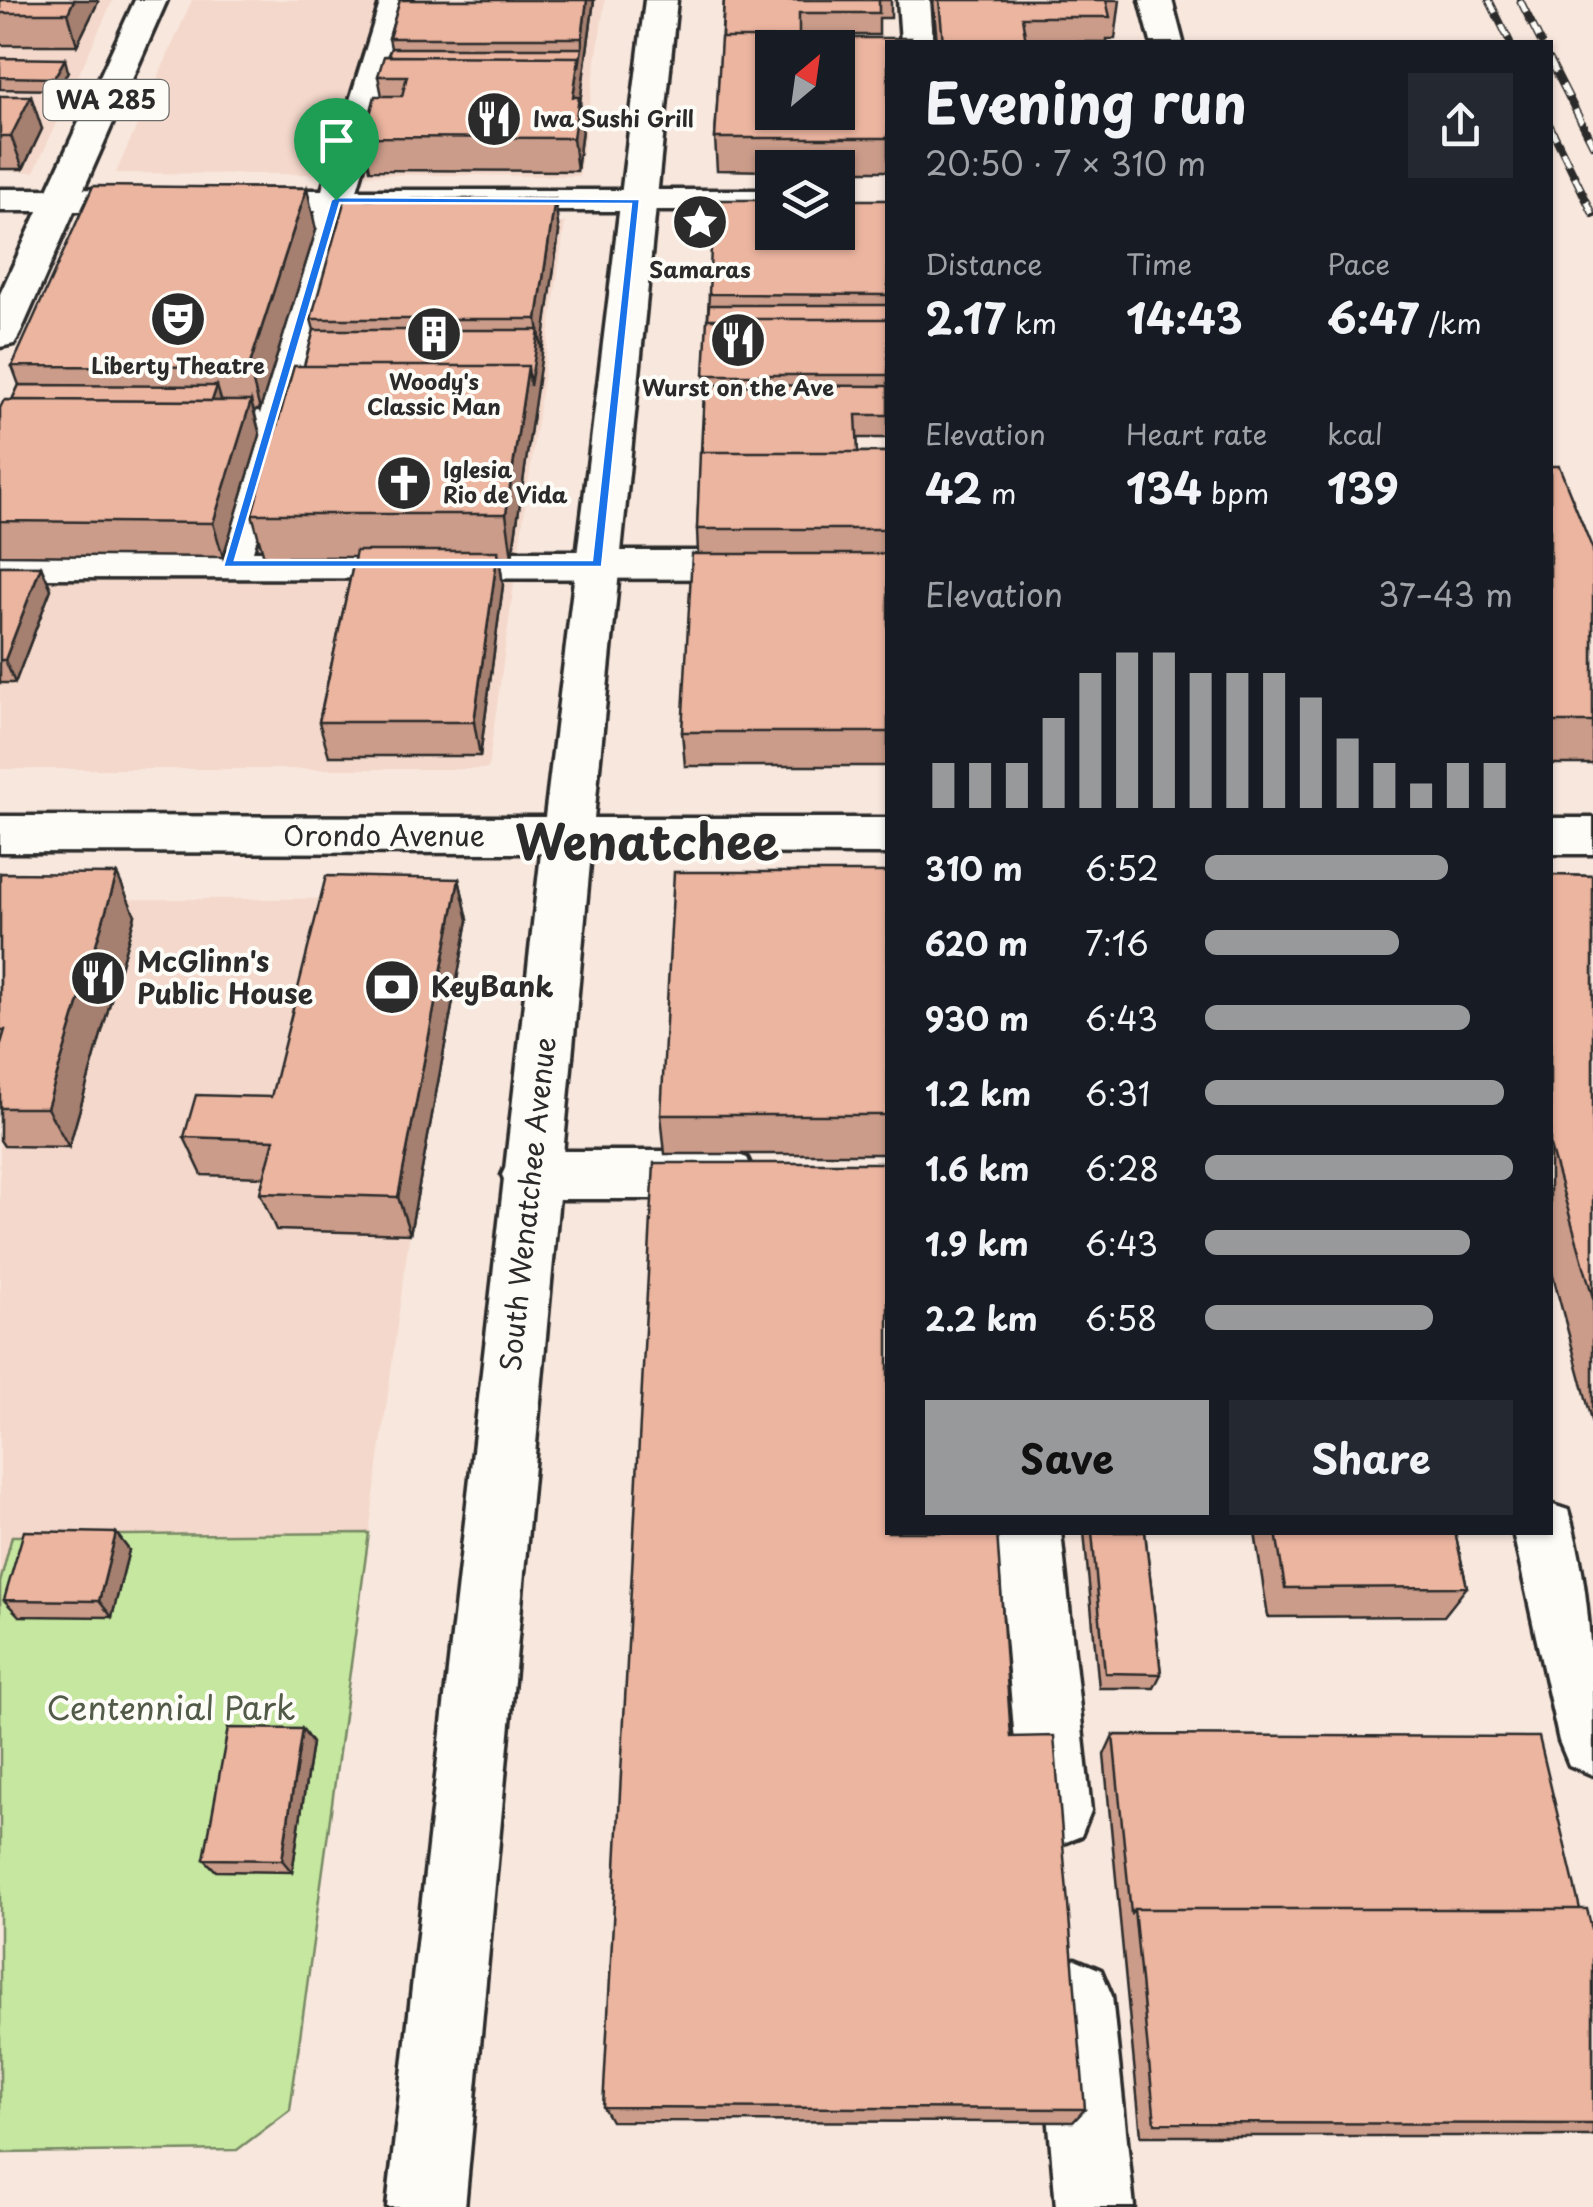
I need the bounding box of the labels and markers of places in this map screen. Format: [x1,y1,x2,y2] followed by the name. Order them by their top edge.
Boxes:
[464,89,524,149] restaurant icon: Iwa Sushi Grill
[294,98,379,201] pin
[533,101,694,134] place label: Iwa Sushi Grill
[670,192,730,252] place icon: Samaras
[649,252,751,285] place label: Samaras
[148,289,208,349] theatre icon: Liberty Theatre
[404,304,464,364] building icon: Woody's Classic Man
[708,310,768,370] restaurant icon: Wurst on the Ave
[91,348,265,381] place label: Liberty Theatre
[367,364,501,422] place label: Woody's Classic Man
[642,370,834,403] place label: Wurst on the Ave
[443,452,568,510] place label: Iglesia Rio de Vida
[374,453,434,513] church icon: Iglesia Rio de Vida
[137,939,313,1014] place label: McGlinn's Public House
[68,948,128,1008] restaurant icon: McGlinn's Public House
[362,957,422,1017] bank icon: KeyBank
[431,964,554,1007] place label: KeyBank

